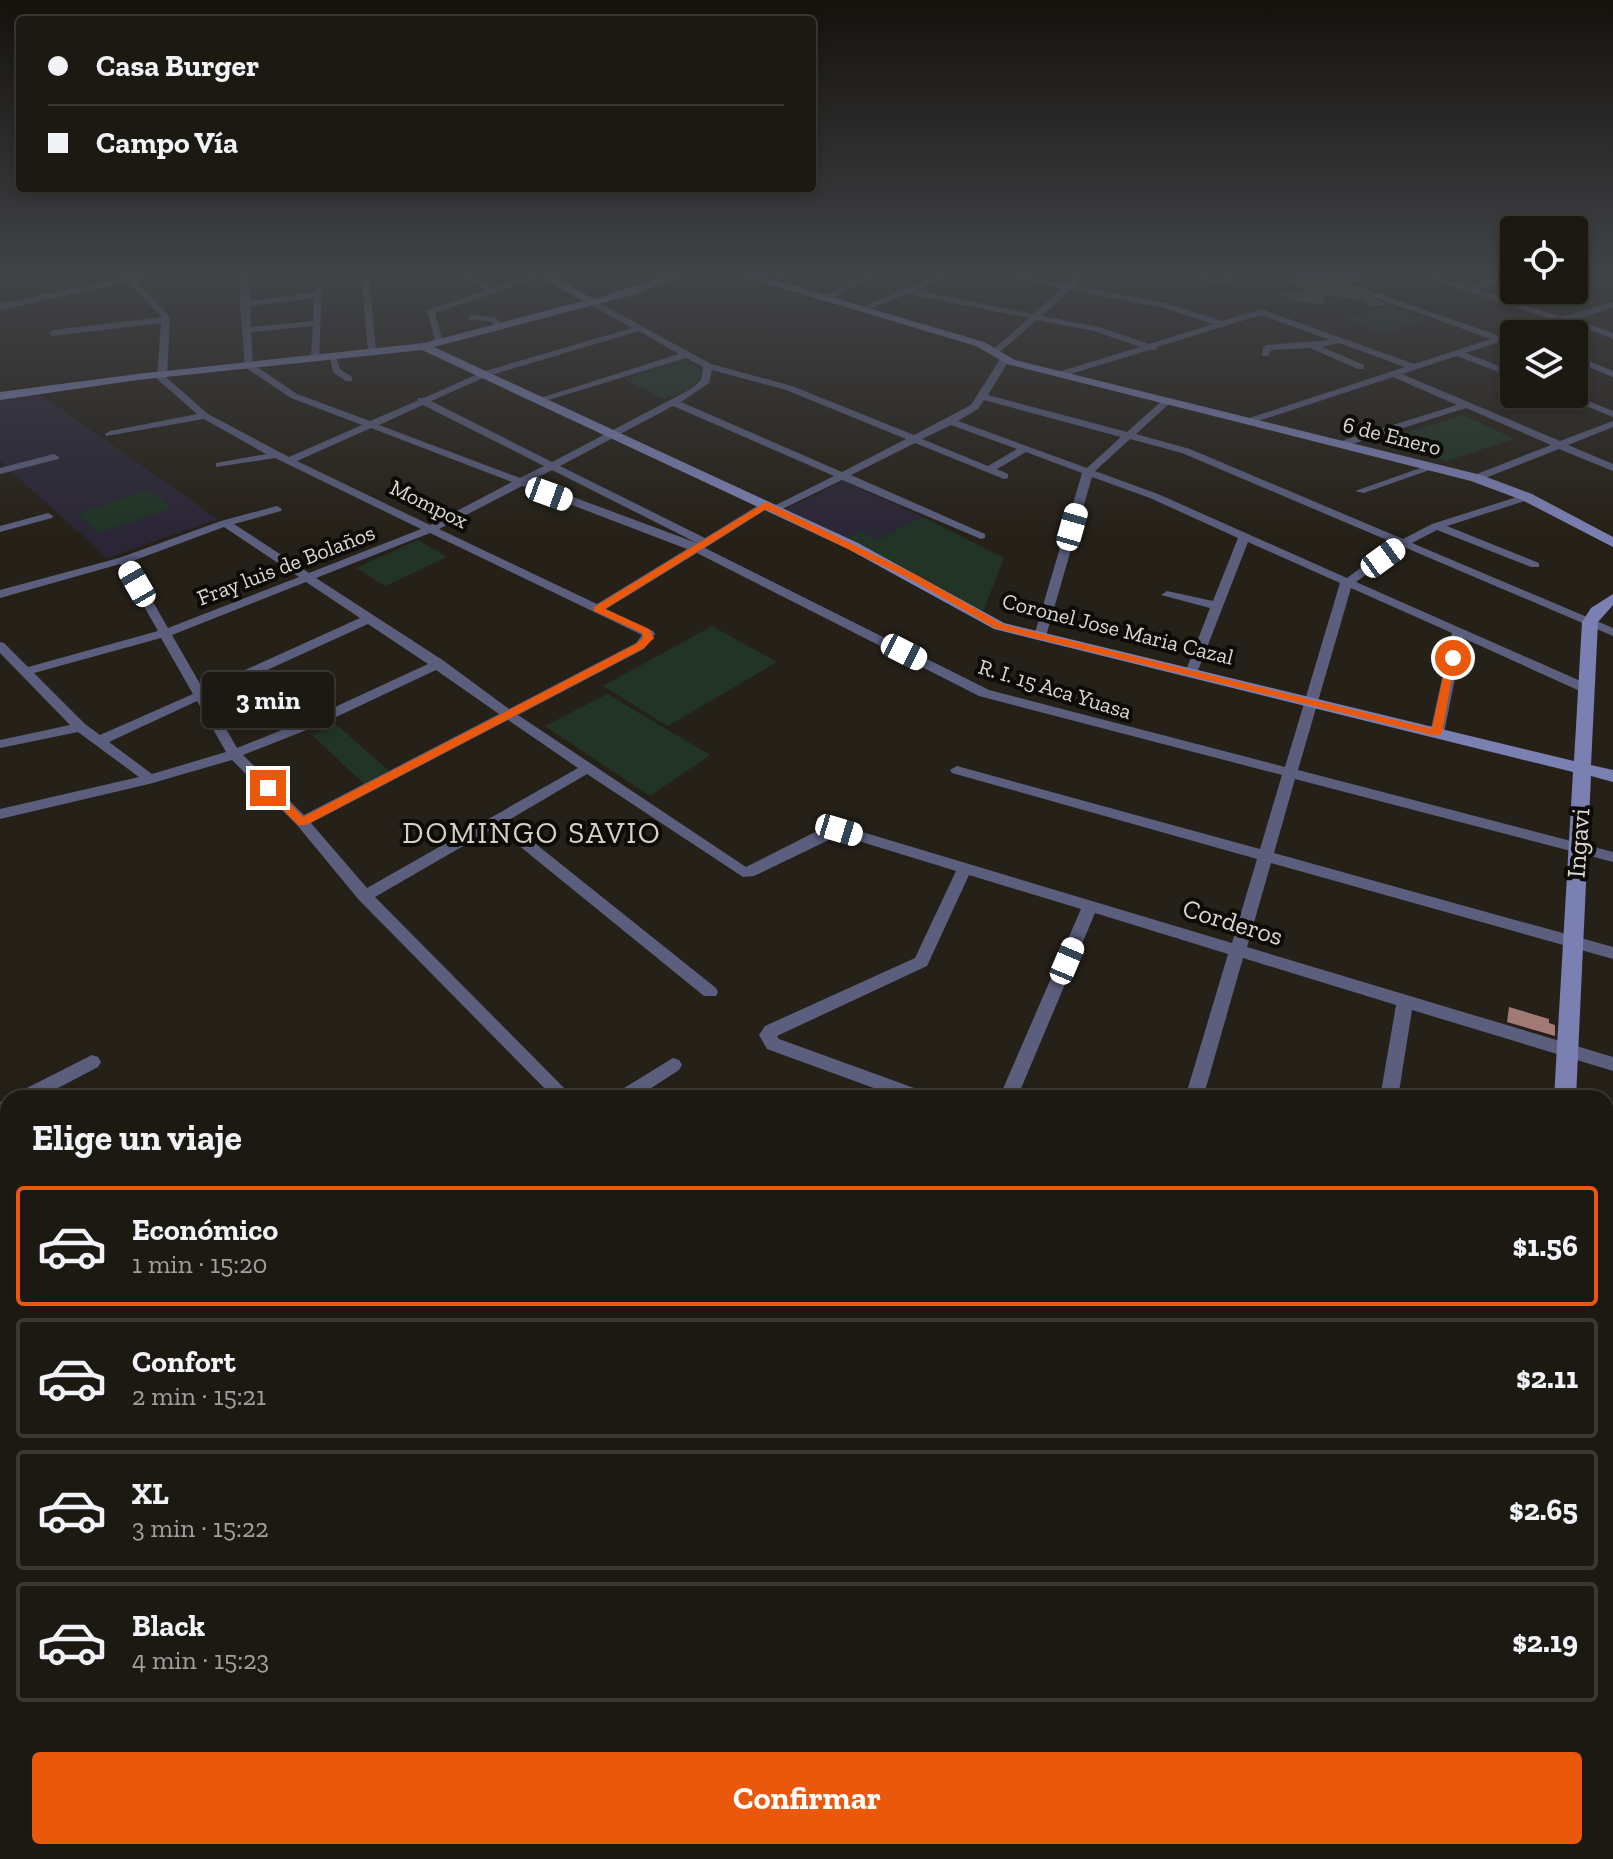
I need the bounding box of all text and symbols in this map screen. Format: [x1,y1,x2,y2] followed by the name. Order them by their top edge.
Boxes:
[96,48,259,84] text: Casa Burger
[96,125,238,161] text: Campo Vía
[1500,216,1588,408] map controls
[1500,216,1588,304] button: locate
[1500,320,1588,408] button: layers
[1340,411,1444,461] street label: 6 de Enero
[386,474,472,534] street label: Mompox
[522,475,576,513] car
[1054,501,1090,553] car
[193,519,379,611] street label: Fray luis de Bolaños
[1357,534,1409,582] car
[115,557,159,611] car
[1000,587,1237,671] street label: Coronel Jose Maria Cazal
[877,630,931,674] car
[1435,640,1471,676] route start
[975,653,1135,725] street label: R. I. 15 Aca Yuasa
[202,672,334,728] callout: 3 min
[236,684,300,716] text: 3 min
[250,770,286,806] route end
[1560,807,1596,879] street label: Ingavi
[813,812,865,848] car
[402,815,662,851] district label: DOMINGO SAVIO
[1179,892,1287,952] street label: Corderos
[1047,934,1087,988] car
[32,1116,242,1159] text: Elige un viaje
[36,1210,108,1282] icon: car
[132,1212,278,1248] text: Económico
[1513,1228,1578,1264] text: $1.56
[132,1248,268,1280] text: 1 min · 15:20
[36,1342,108,1414] icon: car
[132,1344,236,1380] text: Confort
[1516,1360,1578,1396] text: $2.11
[132,1380,266,1412] text: 2 min · 15:21
[36,1474,108,1546] icon: car
[132,1476,169,1512] text: XL
[1509,1492,1578,1528] text: $2.65
[132,1512,269,1544] text: 3 min · 15:22
[36,1606,108,1678] icon: car
[132,1608,205,1644] text: Black
[1512,1624,1578,1660] text: $2.19
[132,1644,269,1676] text: 4 min · 15:23
[32,1752,1582,1844] button: Confirmar

